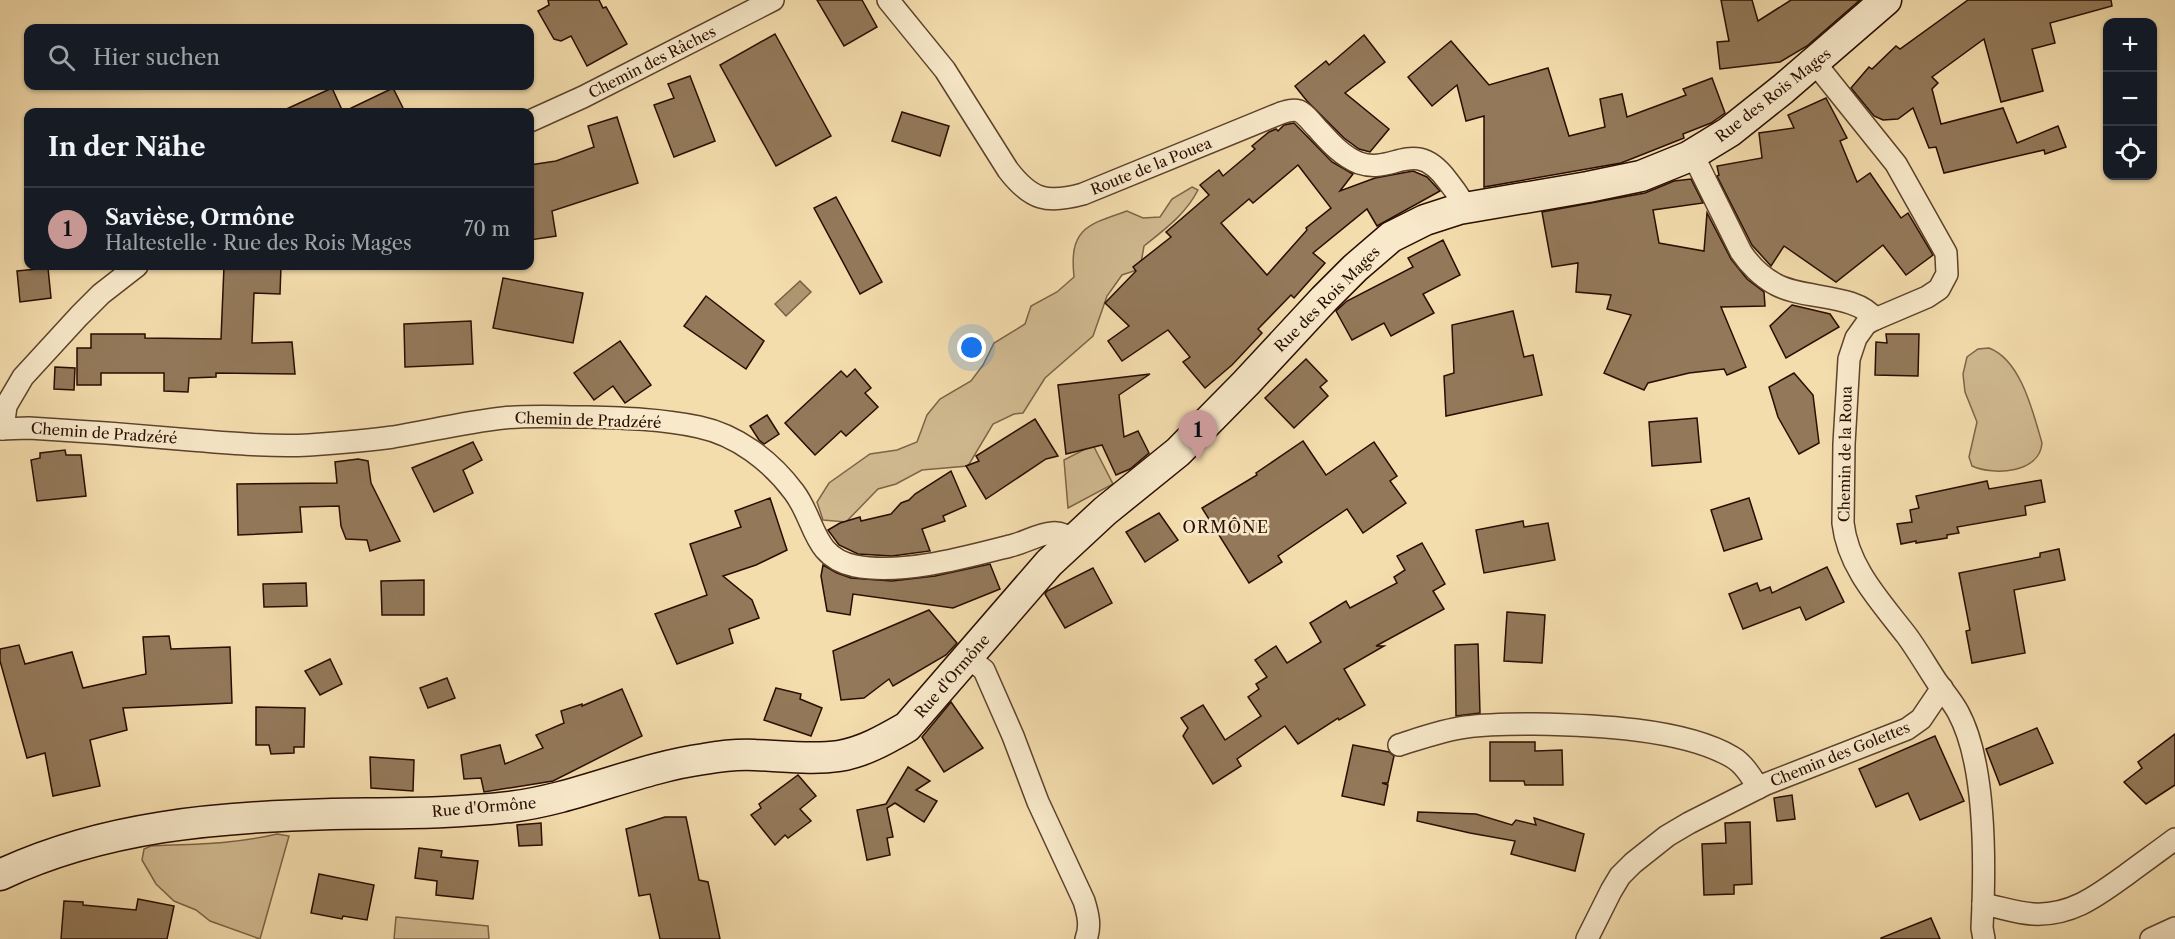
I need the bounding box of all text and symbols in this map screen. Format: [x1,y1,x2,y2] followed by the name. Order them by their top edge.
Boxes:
[2103,18,2157,180] map controls
[2103,18,2157,72] button: +
[585,22,719,102] street label: Chemin des Râches
[24,24,534,90] search box
[45,41,78,74] icon: search
[93,44,220,71] text: Hier suchen
[1711,44,1835,146] street label: Rue des Rois Mages
[2103,72,2157,126] button: −
[2103,126,2157,180] button: locate
[48,131,205,163] text: In der Nähe
[1088,133,1214,199] street label: Route de la Pouea
[105,204,294,231] text: Savièse, Ormône
[63,217,72,241] text: 1
[464,217,510,241] text: 70 m
[105,231,412,255] text: Haltestelle · Rue des Rois Mages
[1270,242,1384,356] street label: Rue des Rois Mages
[957,333,986,362] your location
[1834,386,1856,522] street label: Chemin de la Roua
[514,408,662,432] street label: Chemin de Pradzéré
[1178,410,1218,460] pin: 1
[30,418,178,448] street label: Chemin de Pradzéré
[1182,517,1270,537] district label: ORMÔNE
[910,630,994,722] street label: Rue d'Ormône
[1767,717,1913,791] street label: Chemin des Golettes
[431,793,537,821] street label: Rue d'Ormône

